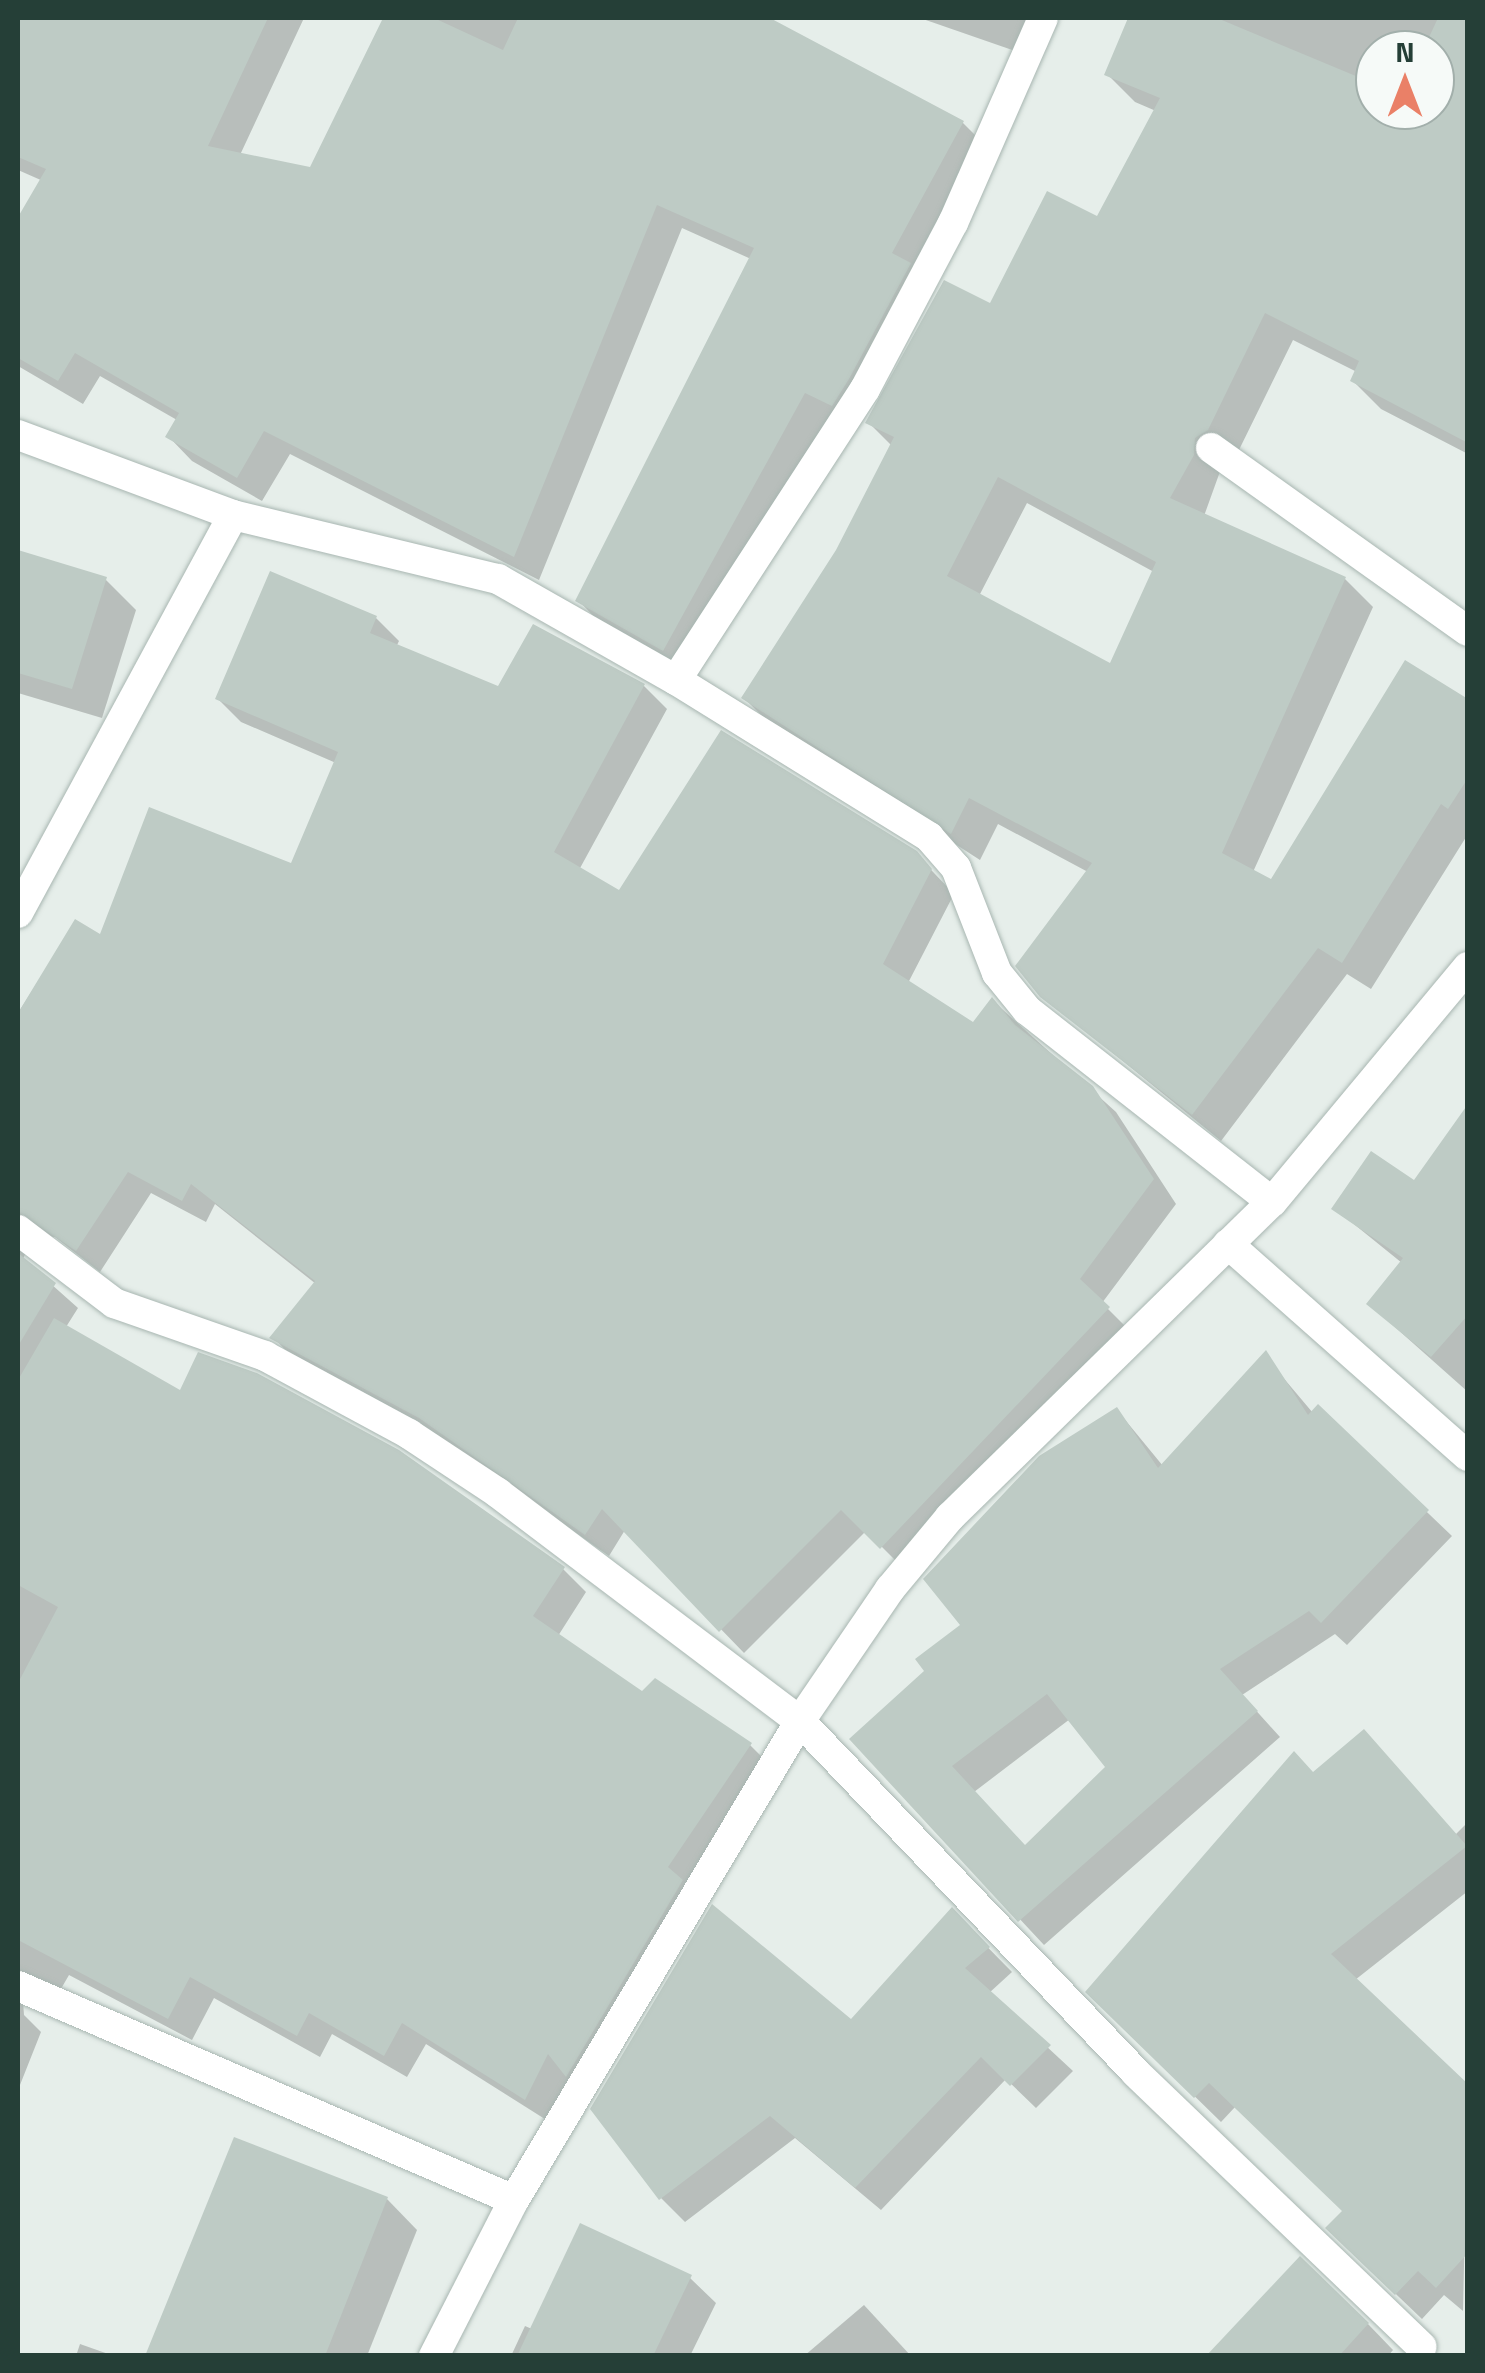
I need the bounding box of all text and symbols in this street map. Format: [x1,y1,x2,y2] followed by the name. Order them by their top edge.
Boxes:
[1355,30,1455,130] north arrow
[1395,30,1415,73] text: N

